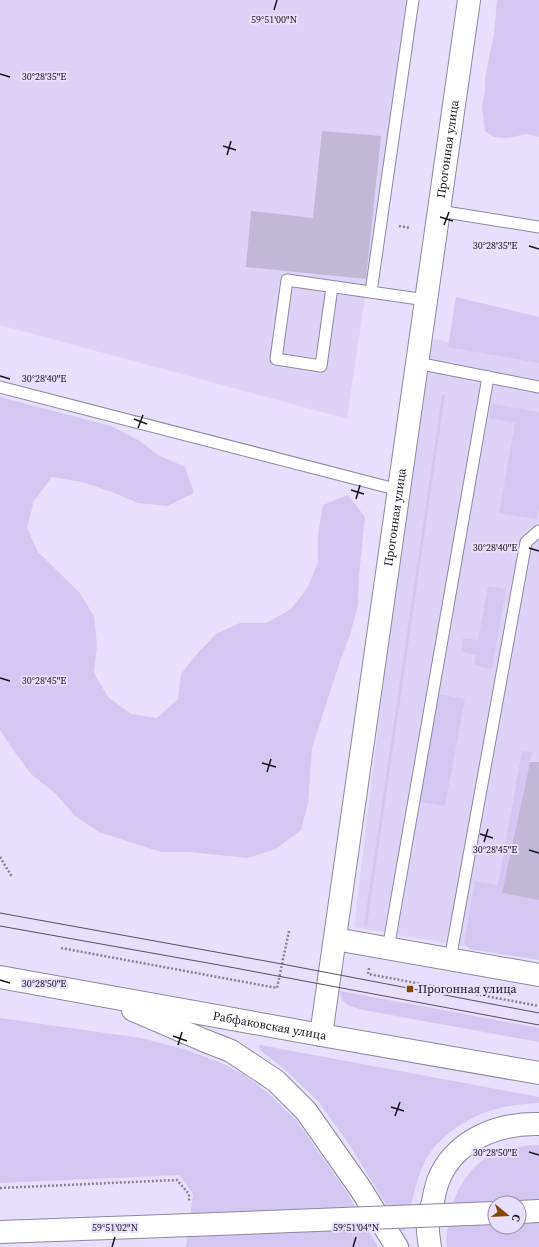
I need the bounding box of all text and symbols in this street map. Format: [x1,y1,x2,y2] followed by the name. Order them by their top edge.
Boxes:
[251,13,297,26] text: 59°51'00"N
[22,70,66,83] text: 30°28'35"E
[433,98,463,199] street label: Прогонная улица
[473,239,517,252] text: 30°28'35"E
[22,372,66,385] text: 30°28'40"E
[380,466,410,567] street label: Прогонная улица
[473,541,517,554] text: 30°28'40"E
[22,674,66,687] text: 30°28'45"E
[473,843,517,856] text: 30°28'45"E
[22,977,66,990] text: 30°28'50"E
[418,981,518,997] place label: Прогонная улица
[405,984,415,994] marker: Прогонная улица
[211,1008,329,1044] street label: Рабфаковская улица
[473,1146,517,1159] text: 30°28'50"E
[487,1195,527,1235] north arrow
[508,1212,524,1224] text: С
[92,1221,138,1234] text: 59°51'02"N
[333,1221,379,1234] text: 59°51'04"N

